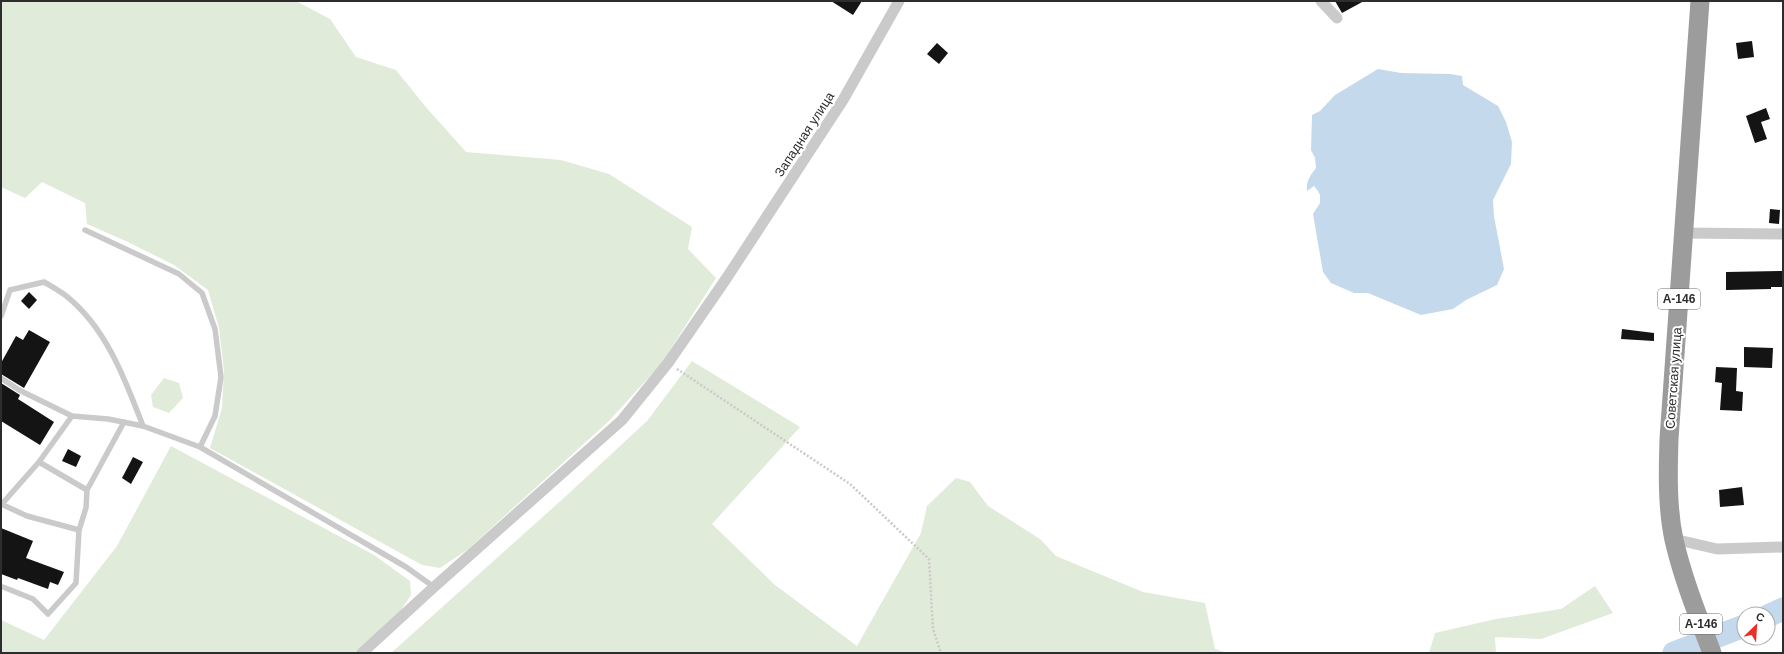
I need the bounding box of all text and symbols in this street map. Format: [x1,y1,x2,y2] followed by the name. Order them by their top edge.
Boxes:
[772,89,838,179] street label: Западная улица
[1658,289,1700,309] road number: А-146
[1662,326,1685,429] street label: Советская улица
[1736,606,1776,646] north arrow
[1754,610,1766,624] text: С
[1680,614,1722,634] road number: А-146

